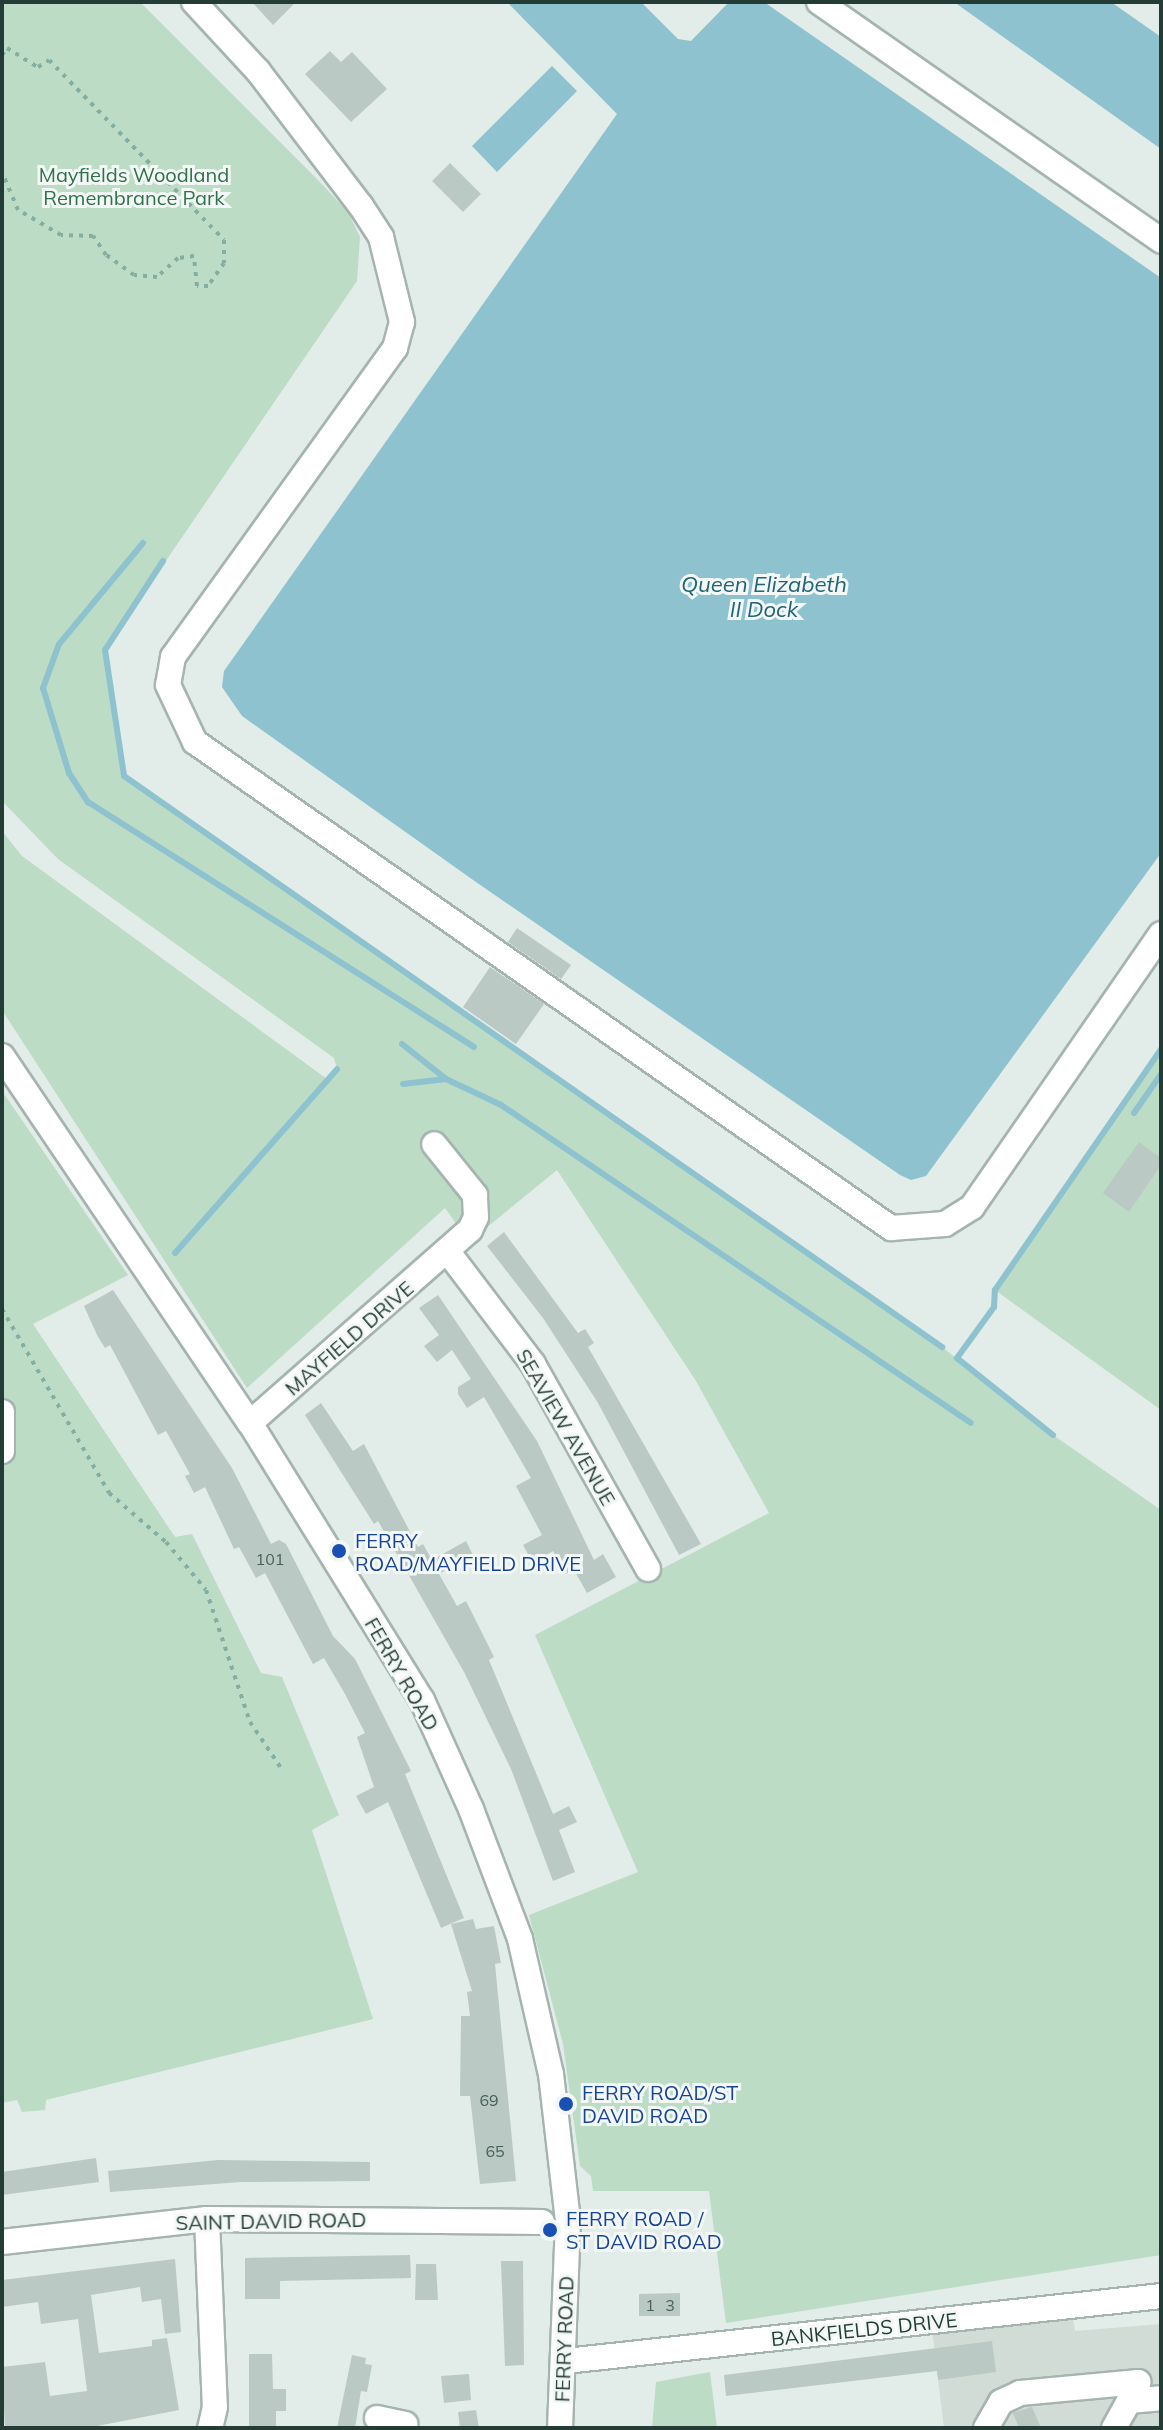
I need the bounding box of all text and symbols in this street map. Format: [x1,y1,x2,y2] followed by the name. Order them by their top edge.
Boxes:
[39,162,229,209] park label: Mayfields Woodland Remembrance Park
[681,571,847,622] water label: Queen Elizabeth II Dock
[280,1276,418,1400] street label: MAYFIELD DRIVE
[512,1345,620,1509] street label: SEAVIEW AVENUE
[355,1528,581,1575] place label: FERRY ROAD/MAYFIELD DRIVE
[330,1542,348,1560] marker: FERRY ROAD/MAYFIELD DRIVE
[256,1549,284,1569] house number: 101
[360,1613,444,1735] street label: FERRY ROAD
[582,2080,738,2127] place label: FERRY ROAD/ST DAVID ROAD
[479,2090,499,2110] house number: 69
[557,2095,575,2113] marker: FERRY ROAD/ST DAVID ROAD
[485,2141,505,2161] house number: 65
[566,2206,722,2253] place label: FERRY ROAD / ST DAVID ROAD
[175,2207,367,2235] street label: SAINT DAVID ROAD
[541,2221,559,2239] marker: FERRY ROAD / ST DAVID ROAD
[550,2275,578,2403] street label: FERRY ROAD
[645,2295,655,2315] house number: 1
[665,2295,675,2315] house number: 3
[770,2307,958,2351] street label: BANKFIELDS DRIVE

